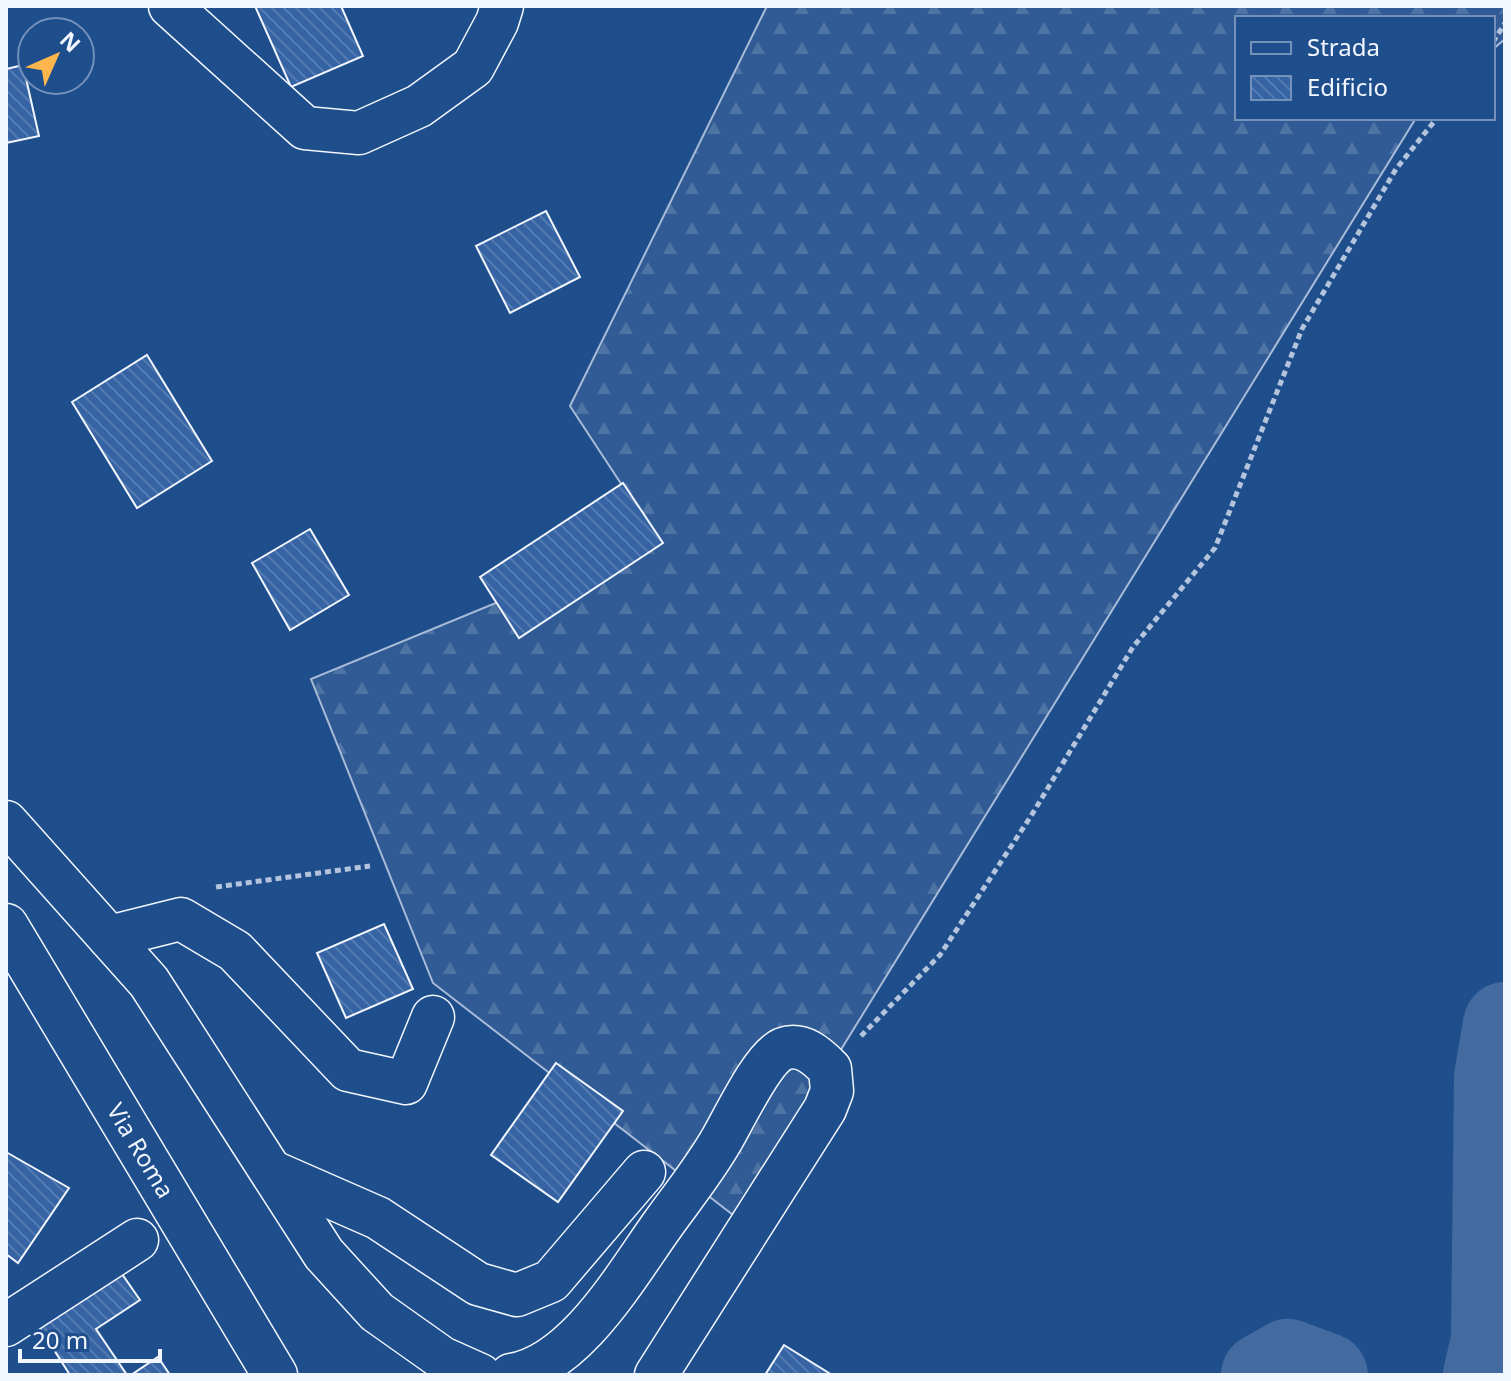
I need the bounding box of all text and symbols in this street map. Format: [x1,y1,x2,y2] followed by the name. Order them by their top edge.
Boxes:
[16,16,96,96] north arrow
[1235,16,1495,120] legend
[54,24,88,58] text: N
[1307,30,1380,63] text: Strada
[1307,70,1388,103] text: Edificio
[100,1096,183,1204] street label: Via Roma
[20,1313,160,1363] scale bar
[32,1323,88,1356] text: 20 m

